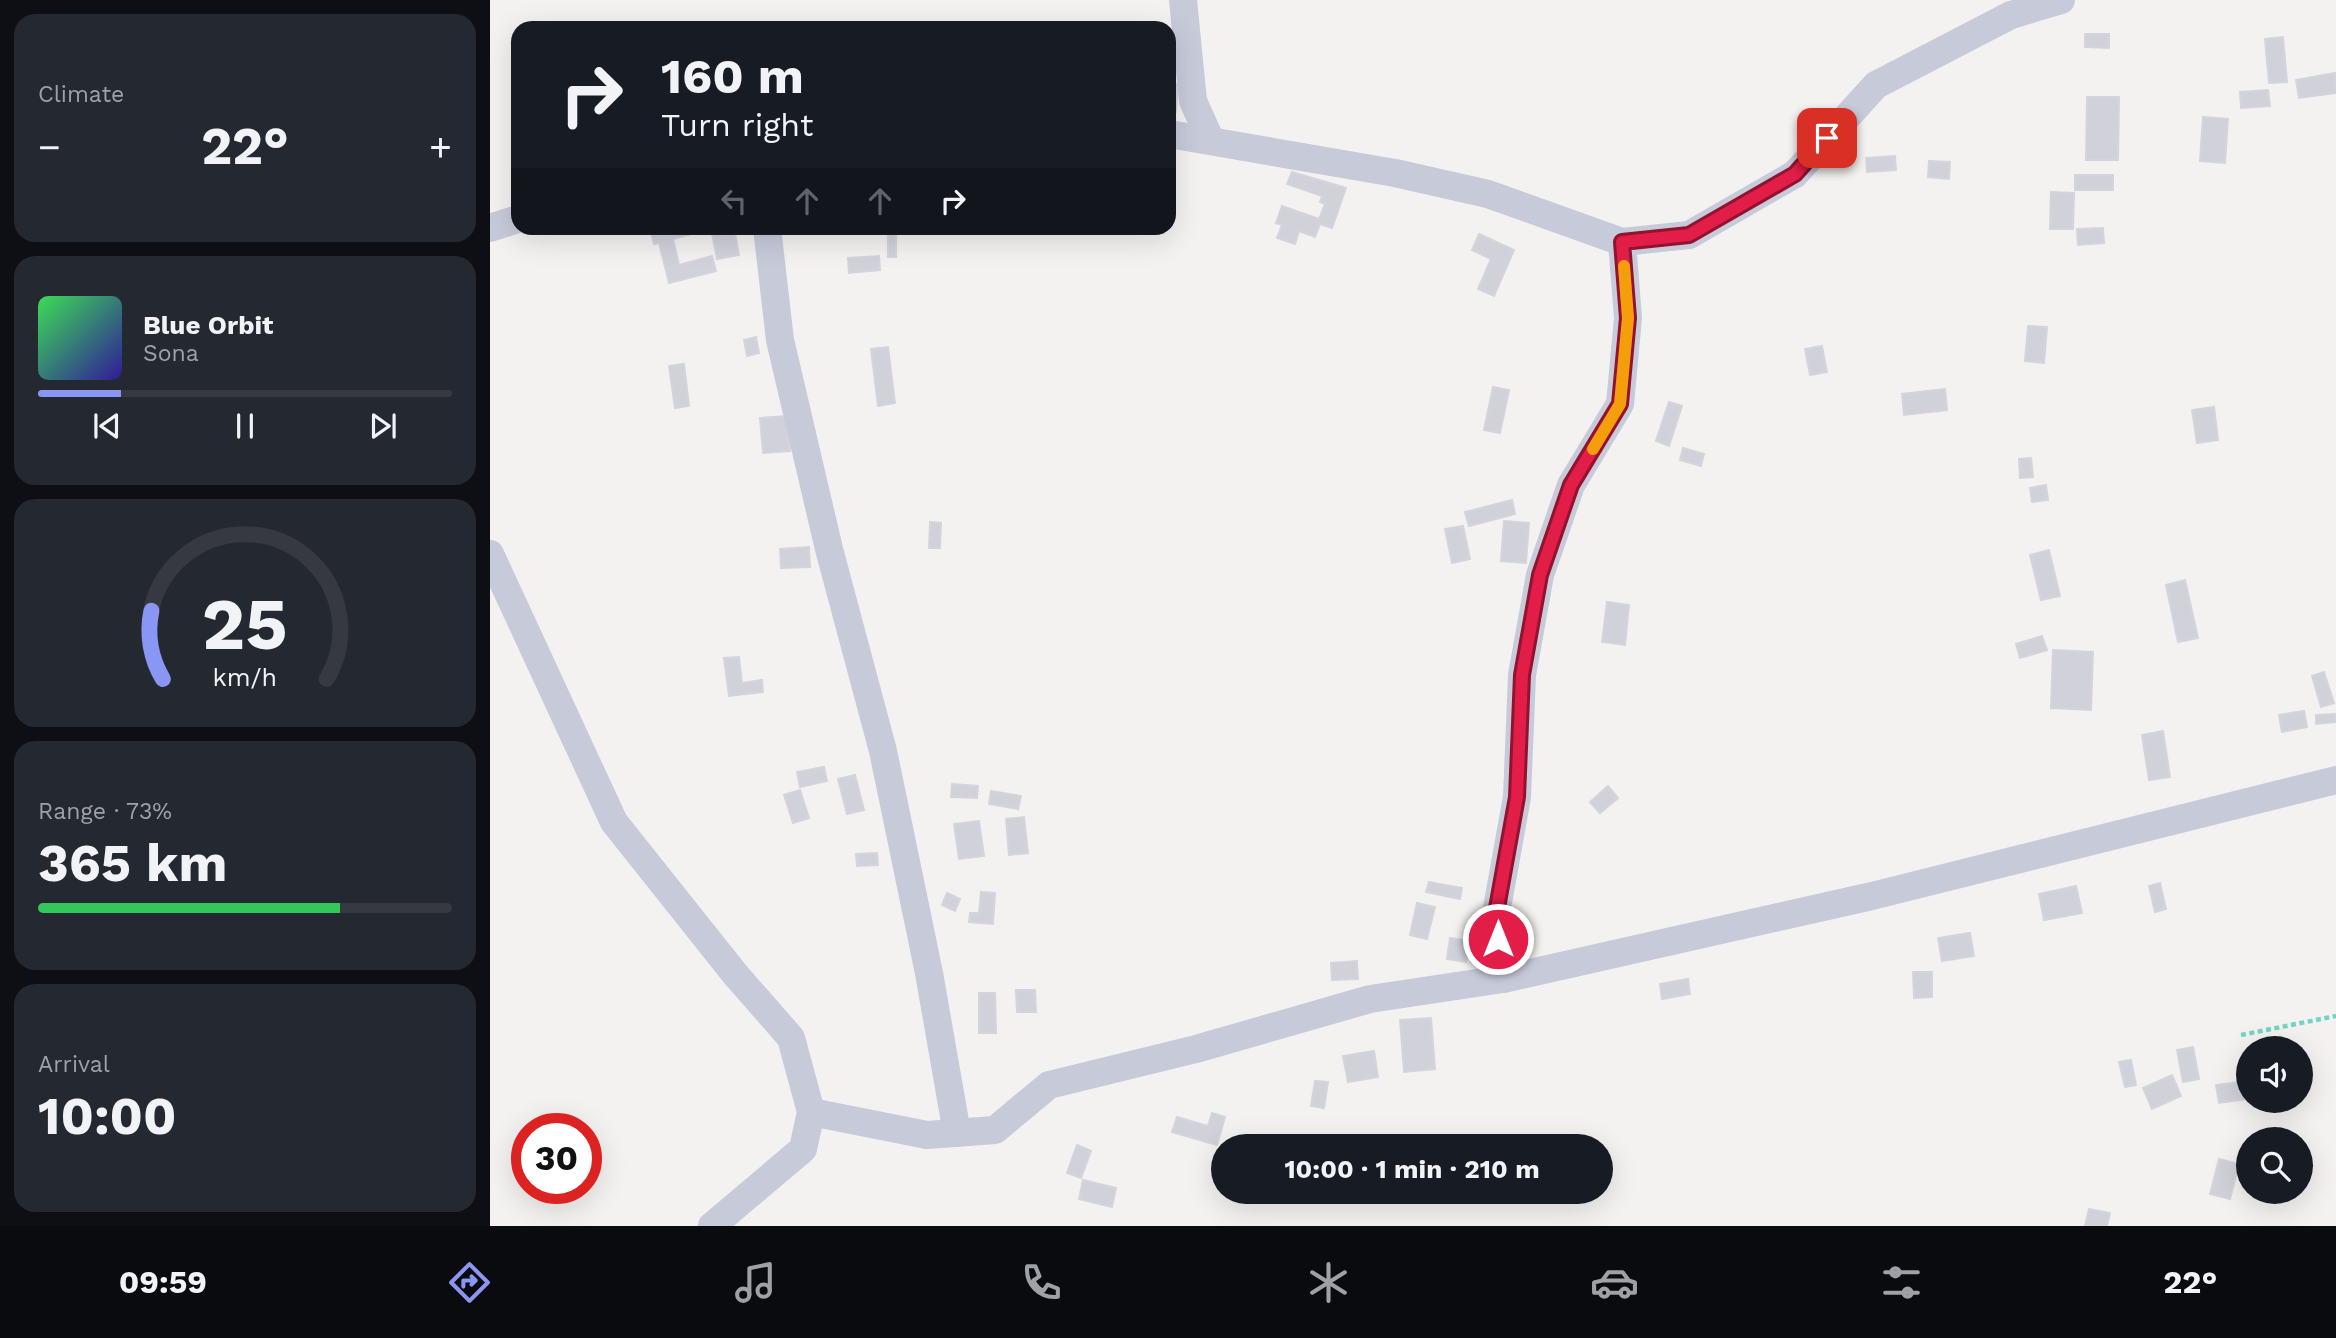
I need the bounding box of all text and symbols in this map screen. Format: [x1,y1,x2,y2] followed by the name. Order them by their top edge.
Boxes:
[661,47,804,105] text: 160 m
[546,49,637,140] icon: right
[38,81,124,108] text: Climate
[661,106,813,144] text: Turn right
[1797,108,1857,168] pin
[201,116,289,177] text: 22°
[1808,119,1846,157] icon: arrive
[38,125,61,169] text: −
[429,125,452,169] text: +
[715,182,753,220] icon: left
[788,182,826,220] icon: ahead
[861,182,899,220] icon: ahead
[934,182,972,220] icon: right
[143,310,273,340] text: Blue Orbit
[143,340,199,367] text: Sona
[88,407,126,445] icon: previous
[226,407,264,445] icon: pause
[364,407,402,445] icon: next
[202,581,288,667] text: 25
[213,663,277,692] text: km/h
[38,798,172,825] text: Range · 73%
[38,833,227,894] text: 365 km
[1461,902,1535,976] position arrow
[2236,1036,2313,1204] map controls
[2236,1036,2313,1113] button: sound
[38,1051,110,1078] text: Arrival
[38,1086,177,1147] text: 10:00
[511,1113,602,1204] speed limit sign: 30
[2236,1127,2313,1204] button: search
[1284,1154,1540,1184] text: 10:00 · 1 min · 210 m
[445,1258,494,1307] icon: directions
[731,1258,780,1307] icon: music
[1017,1258,1066,1307] icon: phone
[1304,1258,1353,1307] icon: climate
[1590,1258,1639,1307] icon: car
[1877,1258,1926,1307] icon: filters
[119,1263,207,1301] text: 09:59
[2163,1263,2217,1301] text: 22°

